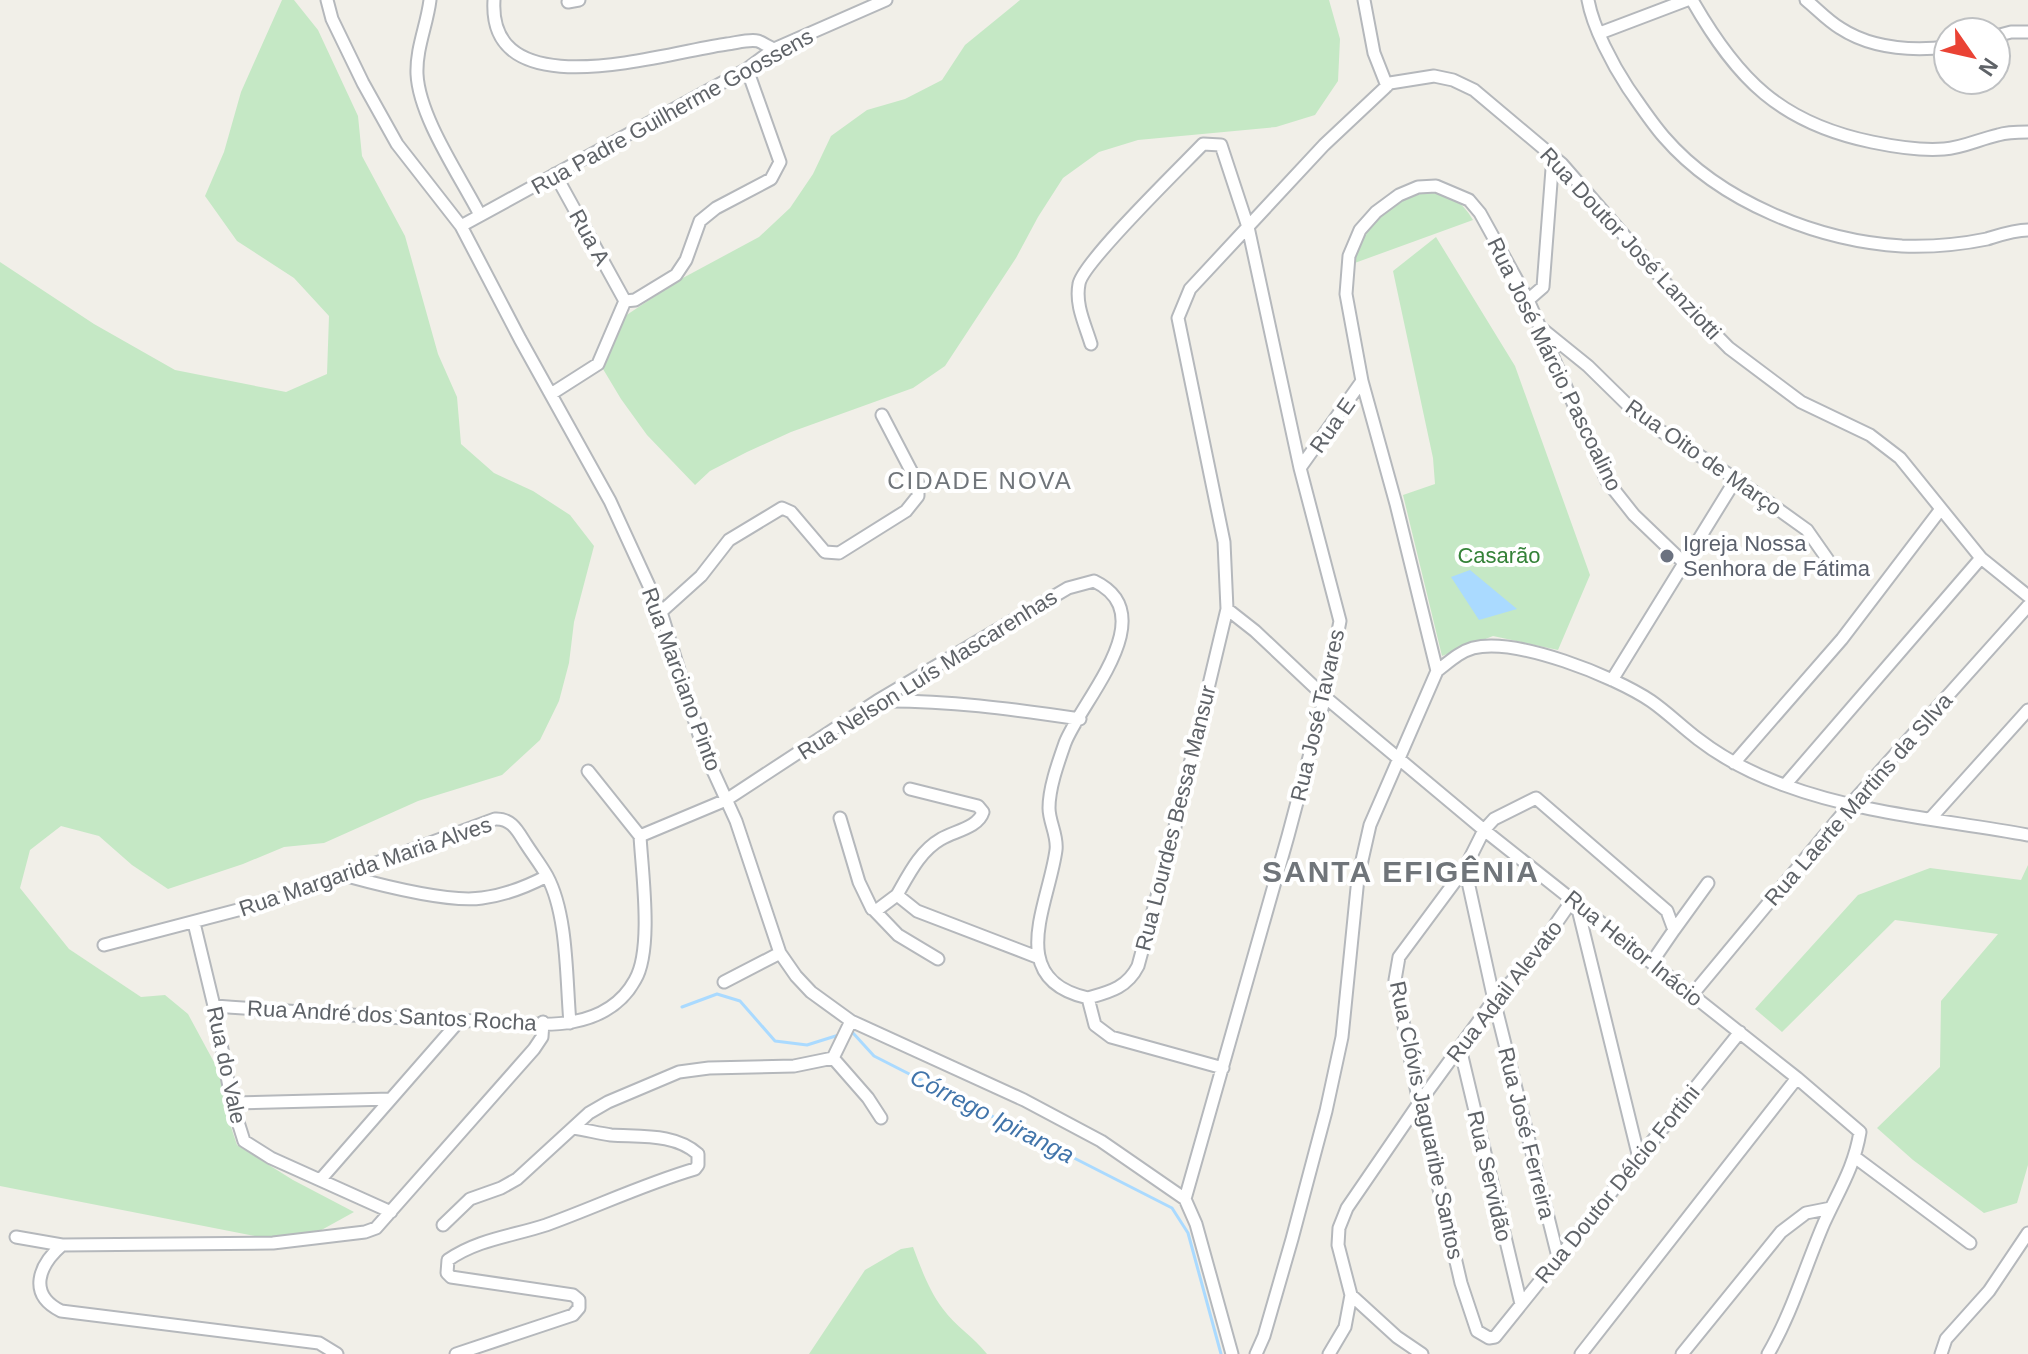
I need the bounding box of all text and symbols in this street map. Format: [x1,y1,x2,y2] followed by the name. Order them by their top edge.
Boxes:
[1932,16,2012,96] north arrow
[527,23,817,199] street label: Rua Padre Guilherme Goossens
[1973,53,2003,80] text: N
[1535,142,1726,344] street label: Rua Doutor José Lanziotti
[564,205,615,270] street label: Rua A
[1482,233,1627,495] street label: Rua José Márcio Pascoalino
[1305,393,1360,458] street label: Rua E
[1621,394,1787,521] street label: Rua Oito de Março
[887,467,1073,494] district label: CIDADE NOVA
[1683,531,1871,581] place label: Igreja Nossa Senhora de Fátima
[1457,543,1541,568] park label: Casarão
[1658,547,1676,565] marker: Igreja Nossa Senhora de Fátima
[637,584,726,774] street label: Rua Marciano Pinto
[793,584,1061,765] street label: Rua Nelson Luís Mascarenhas
[1286,627,1349,804] street label: Rua José Tavares
[1130,683,1221,953] street label: Rua Lourdes Bessa Mansur
[1759,688,1958,910] street label: Rua Laerte Martins da SIlva
[236,811,495,921] street label: Rua Margarida Maria Alves
[1262,855,1540,888] district label: SANTA EFIGÊNIA
[1560,885,1708,1012] street label: Rua Heitor Inácio
[1441,916,1567,1067] street label: Rua Adail Alevato
[1385,979,1468,1261] street label: Rua Clóvis Jaguaribe Santos
[247,995,538,1036] street label: Rua André dos Santos Rocha
[202,1004,251,1126] street label: Rua do Vale
[1493,1045,1560,1222] street label: Rua José Ferreira
[906,1063,1079,1168] water label: Córrego Ipiranga
[1530,1080,1705,1288] street label: Rua Doutor Délcio Fortini
[1462,1108,1517,1244] street label: Rua Servidão

